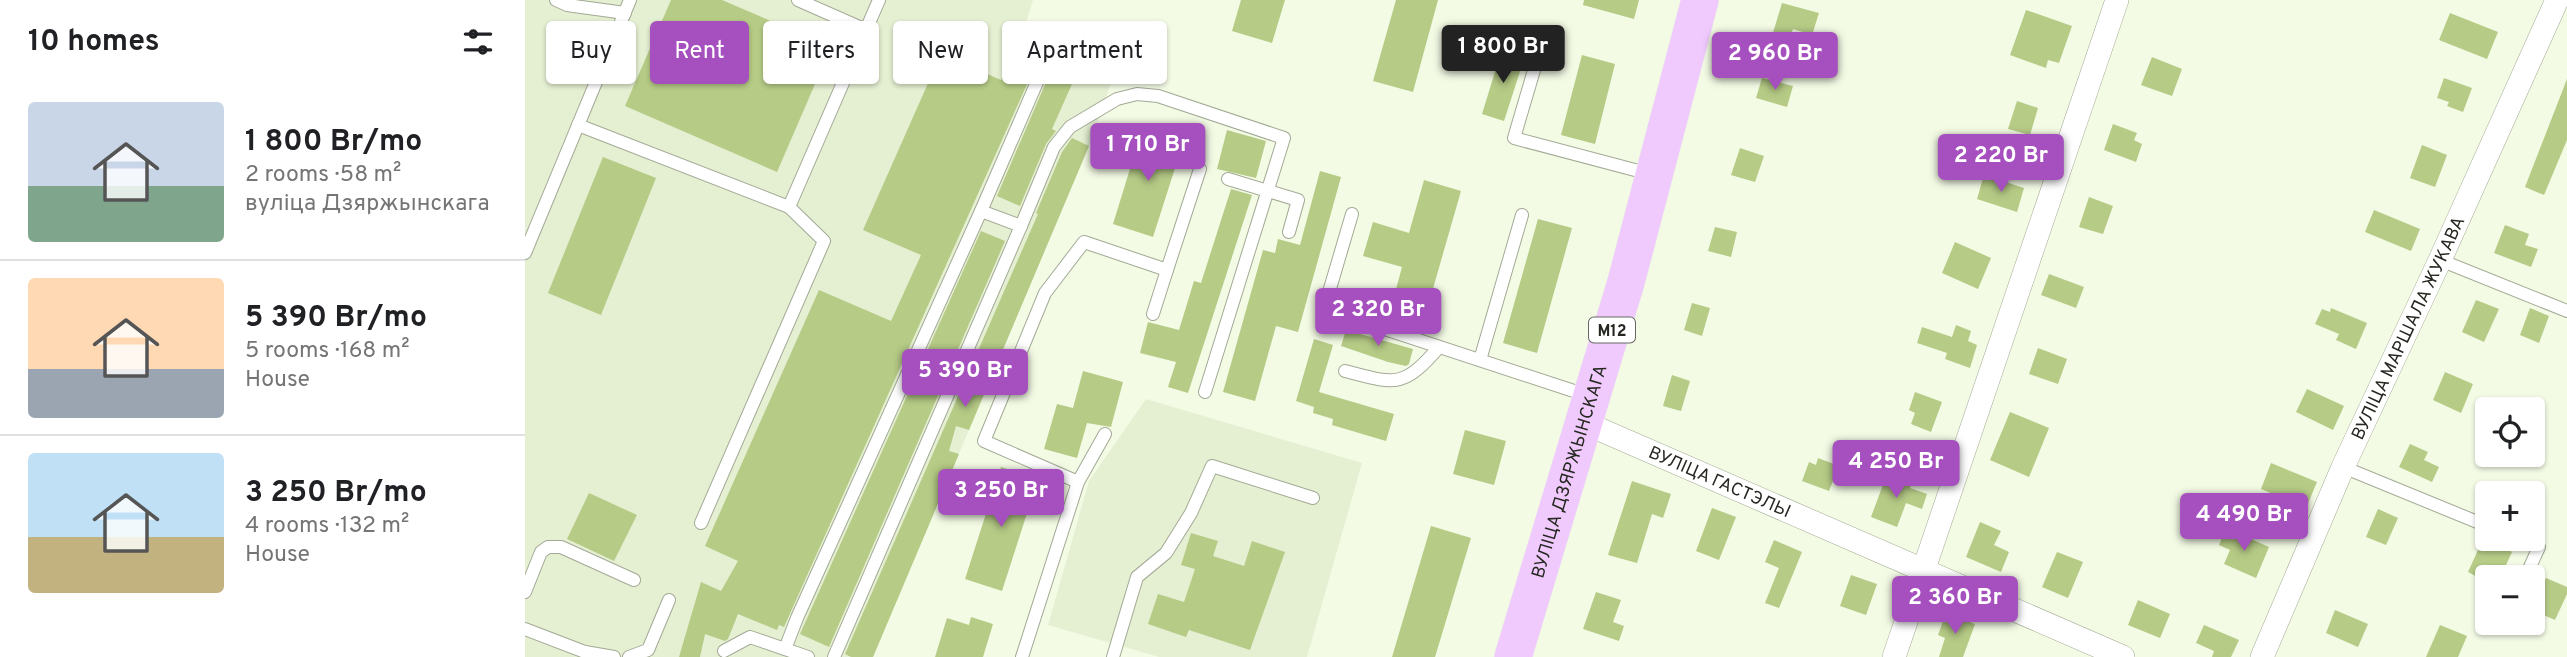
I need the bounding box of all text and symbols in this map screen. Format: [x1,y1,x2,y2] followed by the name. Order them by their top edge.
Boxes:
[546,21,636,84] chip: Buy
[650,21,749,84] chip: Rent
[763,21,879,84] chip: Filters
[893,21,988,84] chip: New
[1002,21,1167,84] chip: Apartment
[459,23,497,61] icon: filters
[28,24,159,61] text: 10 homes
[1431,25,1575,85] pin: 1 800 Br
[1703,32,1847,92] pin: 2 960 Br
[1458,33,1548,62] text: 1 800 Br
[1728,40,1822,69] text: 2 960 Br
[245,124,422,161] text: 1 800 Br/mo
[1076,124,1220,183] pin: 1 710 Br
[84,130,168,214] icon: home
[1106,131,1190,160] text: 1 710 Br
[1929,134,2073,194] pin: 2 220 Br
[1954,142,2048,171] text: 2 220 Br
[245,161,401,190] text: 2 rooms · 58 m²
[245,190,489,219] text: вуліца Дзяржынскага
[2347,213,2471,444] street label: ВУЛІЦА МАРШАЛА ЖУКАВА
[1306,288,1450,348] pin: 2 320 Br
[1331,296,1425,325] text: 2 320 Br
[245,300,427,337] text: 5 390 Br/mo
[84,306,168,390] icon: home
[1589,318,1635,342] road number: М12
[245,337,410,366] text: 5 rooms · 168 m²
[893,350,1037,409] pin: 5 390 Br
[918,357,1012,386] text: 5 390 Br
[1527,362,1613,581] street label: ВУЛІЦА ДЗЯРЖЫНСКАГА
[245,366,310,395] text: House
[2475,397,2545,635] map controls
[2475,397,2545,467] button: locate
[1824,440,1968,500] pin: 4 250 Br
[1644,442,1794,524] street label: ВУЛІЦА ГАСТЭЛЫ
[1849,448,1943,477] text: 4 250 Br
[929,470,1073,529] pin: 3 250 Br
[245,475,427,512] text: 3 250 Br/mo
[954,477,1048,506] text: 3 250 Br
[84,481,168,565] icon: home
[2475,481,2545,551] button: +
[2172,494,2316,553] pin: 4 490 Br
[2196,501,2292,530] text: 4 490 Br
[245,512,409,541] text: 4 rooms · 132 m²
[245,541,310,570] text: House
[2475,565,2545,635] button: −
[1883,576,2027,636] pin: 2 360 Br
[1908,584,2002,613] text: 2 360 Br

